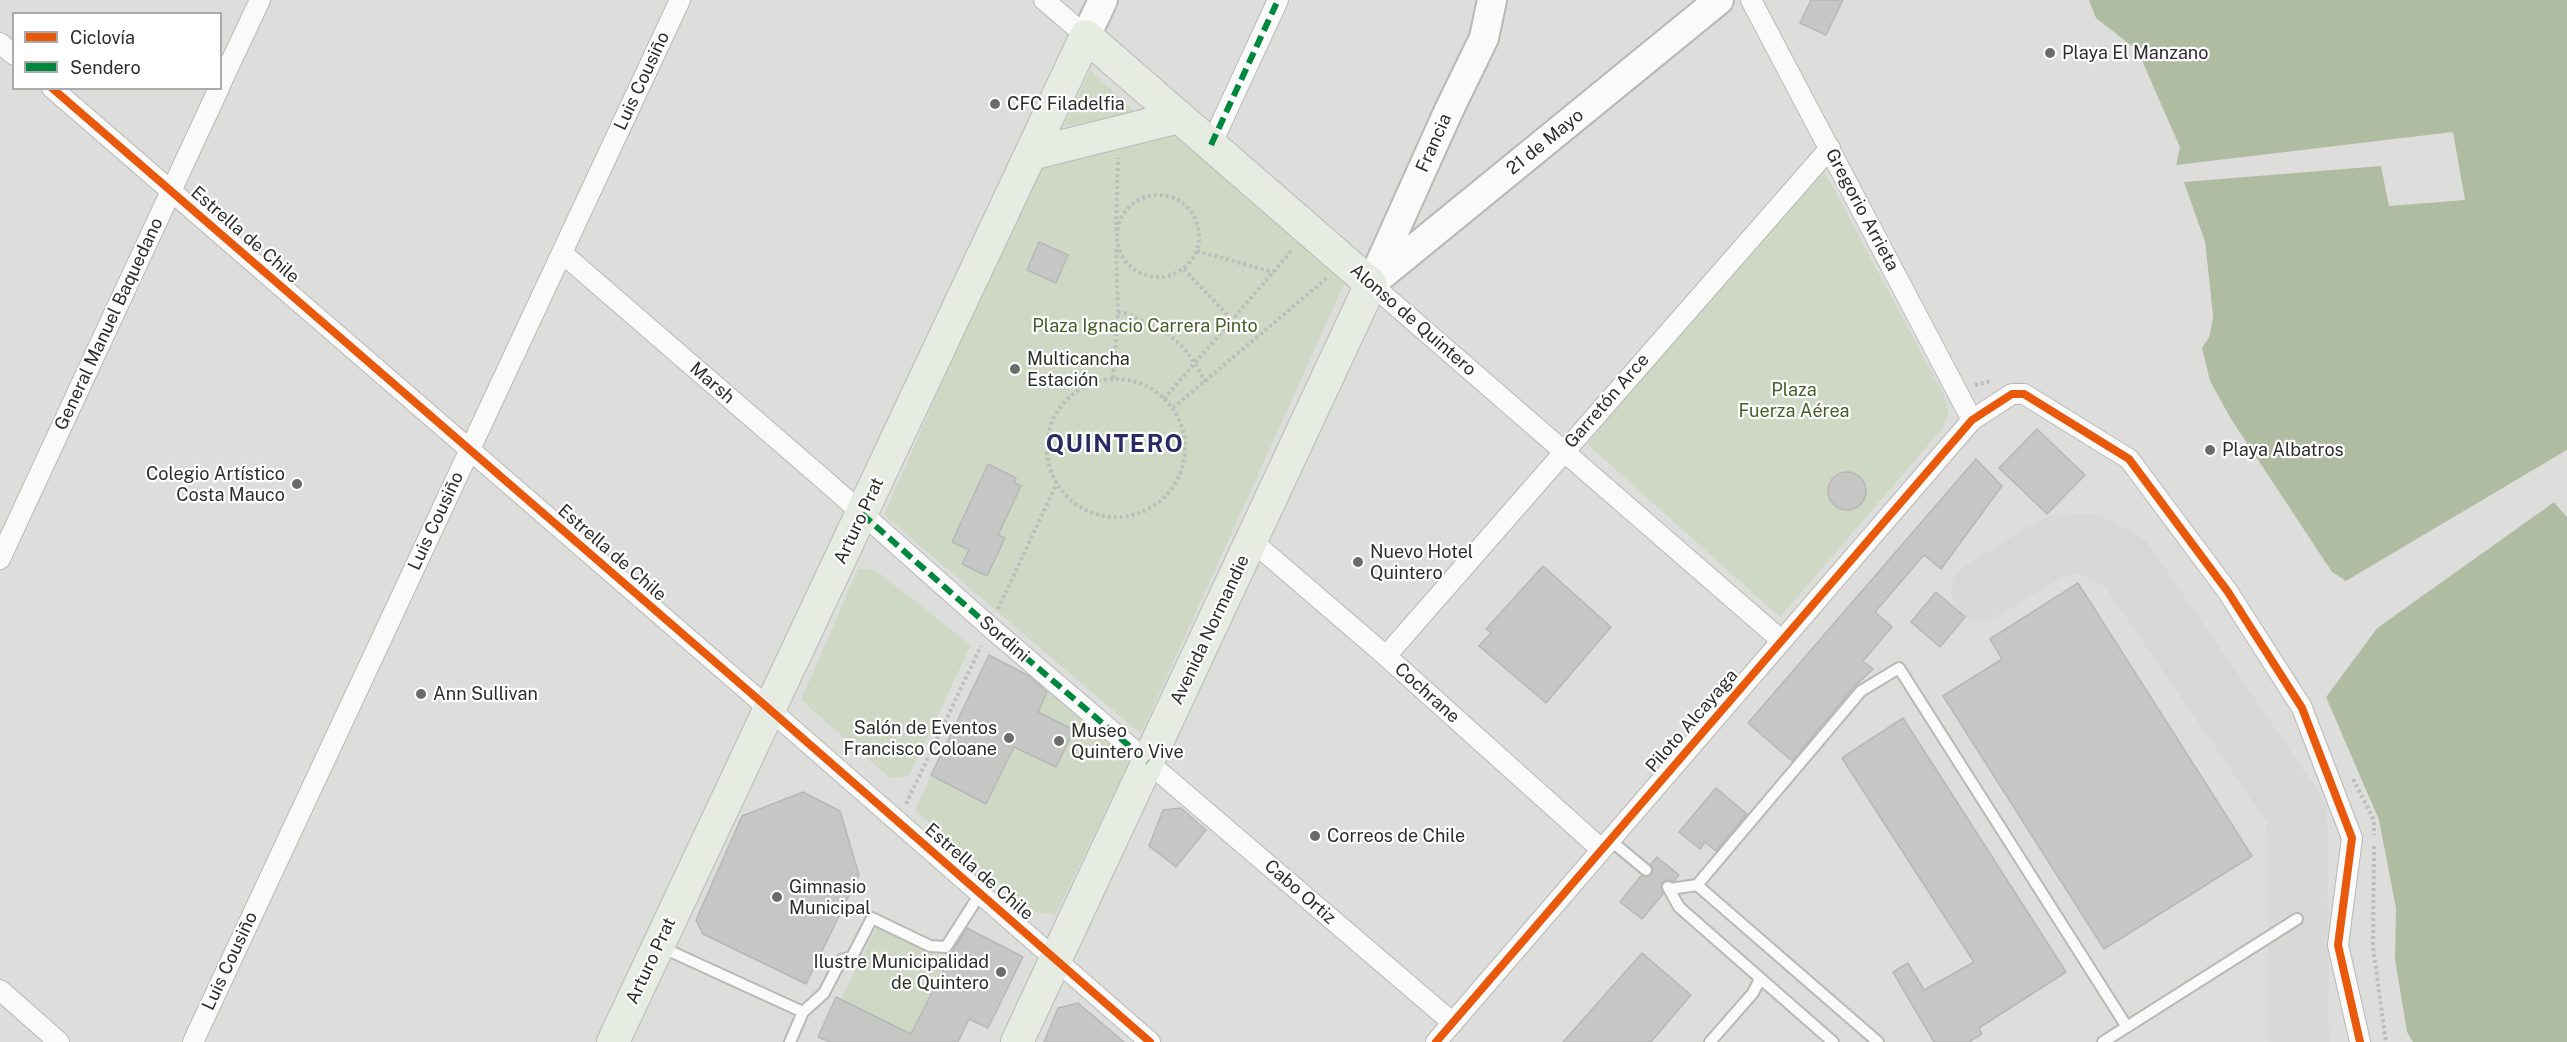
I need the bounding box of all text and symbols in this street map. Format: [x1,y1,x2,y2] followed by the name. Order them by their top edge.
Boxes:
[12,12,222,90] legend
[70,27,135,48] text: Ciclovía
[610,28,674,134] street label: Luis Cousiño
[2062,42,2208,64] place label: Playa El Manzano
[2043,46,2057,60] marker: Playa El Manzano
[70,57,141,78] text: Sendero
[1007,93,1125,115] place label: CFC Filadelfia
[988,97,1002,111] marker: CFC Filadelfia
[1502,104,1588,180] street label: 21 de Mayo
[1412,110,1456,176] street label: Francia
[1821,145,1903,275] street label: Gregorio Arrieta
[186,182,304,288] street label: Estrella de Chile
[50,214,168,434] street label: General Manuel Baquedano
[1346,259,1480,381] street label: Alonso de Quintero
[1032,315,1258,337] park label: Plaza Ignacio Carrera Pinto
[1027,348,1130,391] place label: Multicancha Estación
[1560,349,1654,453] street label: Garretón Arce
[685,358,739,408] street label: Marsh
[1008,362,1022,376] marker: Multicancha Estación
[1738,379,1850,422] park label: Plaza Fuerza Aérea
[1046,431,1184,459] district label: QUINTERO
[2222,439,2344,461] place label: Playa Albatros
[2203,443,2217,457] marker: Playa Albatros
[146,463,285,506] place label: Colegio Artístico Costa Mauco
[404,468,468,574] street label: Luis Cousiño
[830,474,888,568] street label: Arturo Prat
[290,477,304,491] marker: Colegio Artístico Costa Mauco
[553,500,671,606] street label: Estrella de Chile
[1370,541,1473,584] place label: Nuevo Hotel Quintero
[1166,552,1254,708] street label: Avenida Normandie
[1351,555,1365,569] marker: Nuevo Hotel Quintero
[975,611,1033,667] street label: Sordini
[1390,658,1464,728] street label: Cochrane
[1641,665,1743,777] street label: Piloto Alcayaga
[433,683,538,705] place label: Ann Sullivan
[414,687,428,701] marker: Ann Sullivan
[844,717,997,760] place label: Salón de Eventos Francisco Coloane
[1071,720,1184,762] place label: Museo Quintero Vive
[1002,731,1016,745] marker: Salón de Eventos Francisco Coloane
[1052,734,1066,748] marker: Museo Quintero Vive
[920,819,1038,925] street label: Estrella de Chile
[1327,825,1465,847] place label: Correos de Chile
[1308,829,1322,843] marker: Correos de Chile
[1260,855,1340,929] street label: Cabo Ortiz
[789,876,871,918] place label: Gimnasio Municipal
[770,890,784,904] marker: Gimnasio Municipal
[198,908,262,1014] street label: Luis Cousiño
[622,914,680,1008] street label: Arturo Prat
[814,951,989,994] place label: Ilustre Municipalidad de Quintero
[994,965,1008,979] marker: Ilustre Municipalidad de Quintero

